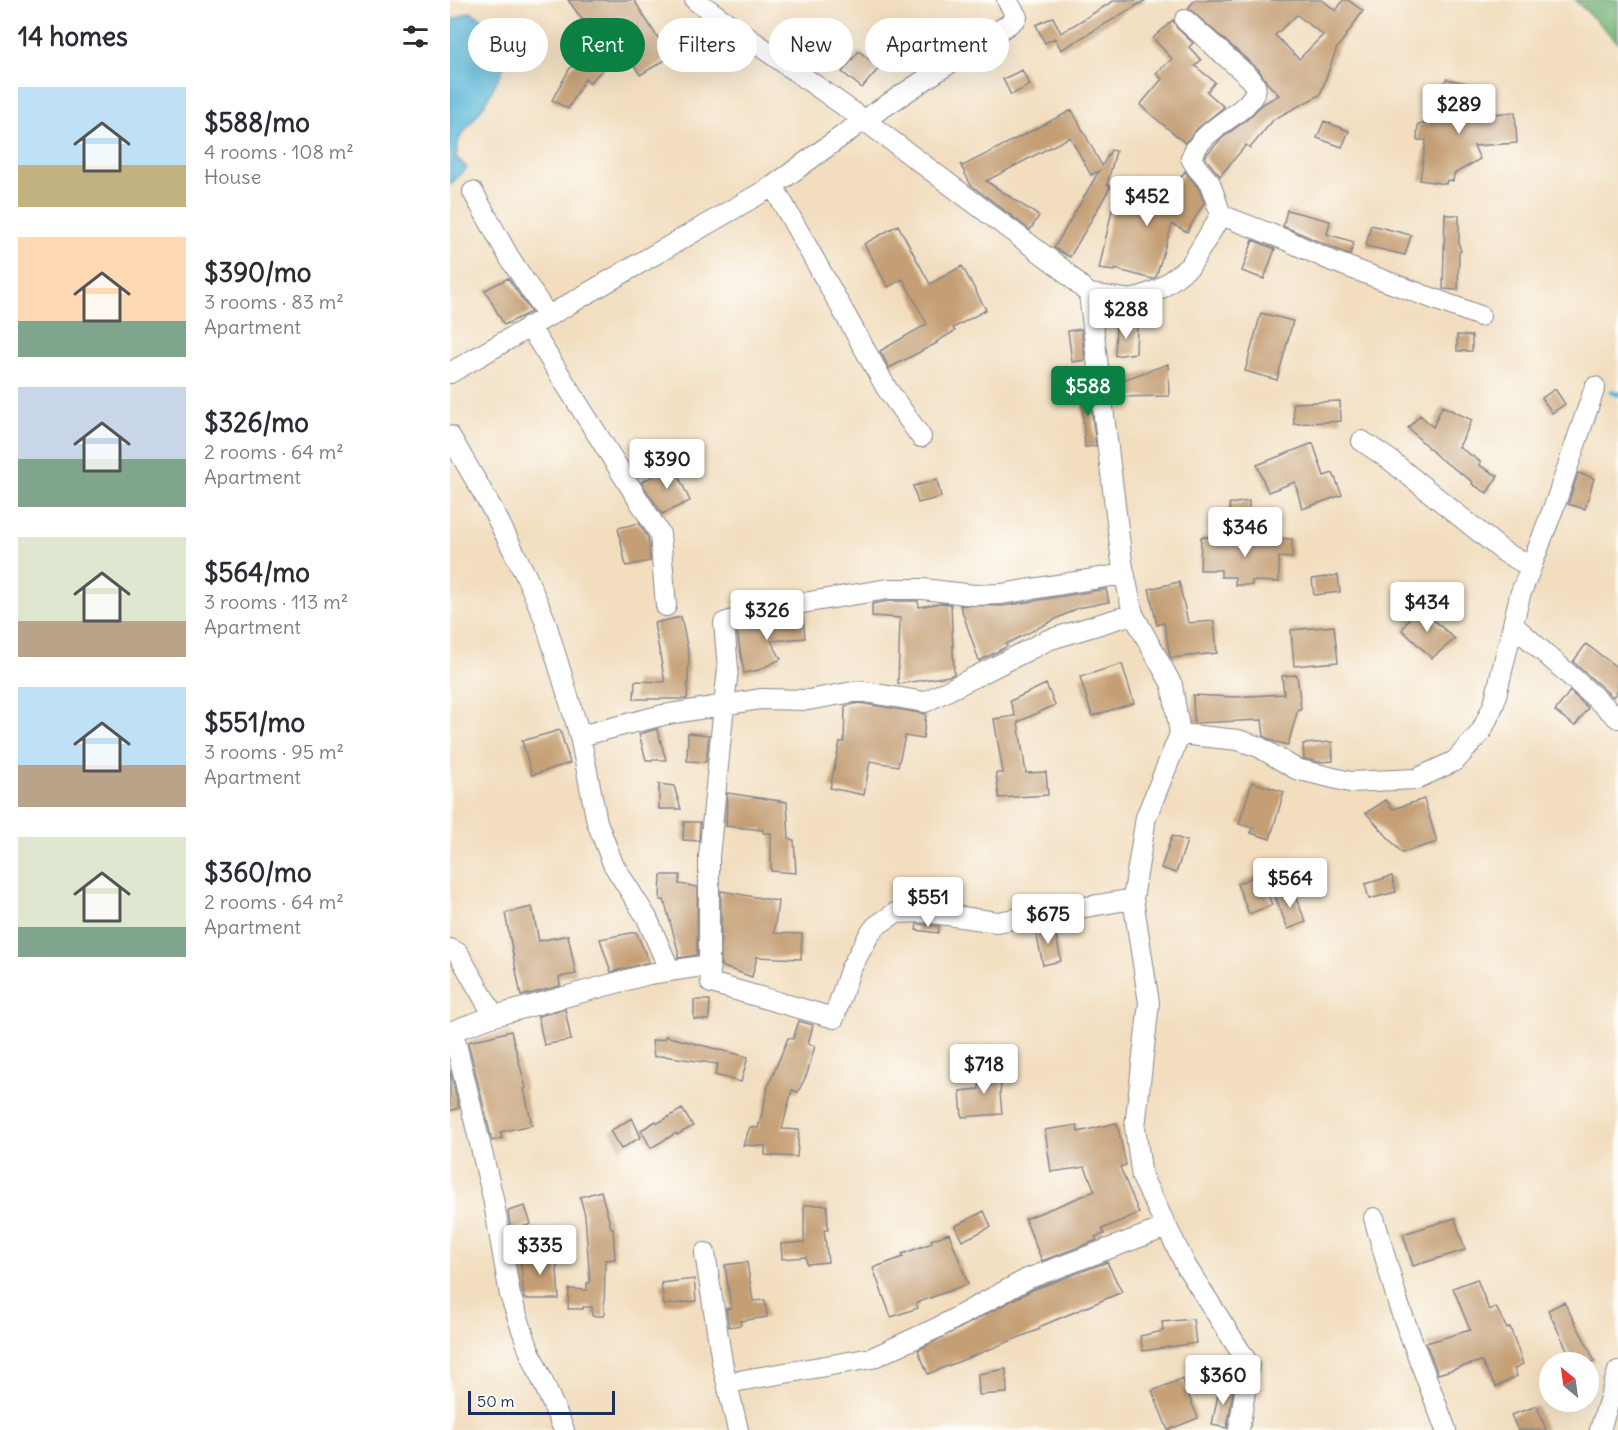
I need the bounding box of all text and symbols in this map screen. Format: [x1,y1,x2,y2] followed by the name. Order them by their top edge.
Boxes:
[468,18,548,72] chip: Buy
[560,18,645,72] chip: Rent
[657,18,757,72] chip: Filters
[769,18,853,72] chip: New
[865,18,1009,72] chip: Apartment
[18,20,128,53] text: 14 homes
[399,20,432,53] icon: filters
[1423,84,1495,135] pin: $289
[1436,91,1482,116] text: $289
[204,106,310,139] text: $588/mo
[66,111,138,183] icon: home
[204,139,354,164] text: 4 rooms · 108 m²
[204,164,261,189] text: House
[1111,176,1183,227] pin: $452
[1124,183,1170,208] text: $452
[204,256,311,289] text: $390/mo
[66,261,138,333] icon: home
[204,289,344,314] text: 3 rooms · 83 m²
[1090,289,1162,340] pin: $288
[1103,296,1149,321] text: $288
[204,314,301,339] text: Apartment
[1052,366,1124,417] pin: $588
[1065,373,1111,398] text: $588
[204,406,309,439] text: $326/mo
[66,411,138,483] icon: home
[204,439,344,464] text: 2 rooms · 64 m²
[631,439,703,490] pin: $390
[643,446,691,471] text: $390
[204,464,301,489] text: Apartment
[1209,507,1281,558] pin: $346
[1222,514,1268,539] text: $346
[204,556,310,589] text: $564/mo
[66,561,138,633] icon: home
[1391,582,1463,633] pin: $434
[204,589,348,614] text: 3 rooms · 113 m²
[1404,589,1450,614] text: $434
[731,590,803,641] pin: $326
[745,597,789,622] text: $326
[204,614,301,639] text: Apartment
[204,706,305,739] text: $551/mo
[66,711,138,783] icon: home
[204,739,344,764] text: 3 rooms · 95 m²
[204,764,301,789] text: Apartment
[204,856,312,889] text: $360/mo
[1254,858,1326,909] pin: $564
[66,861,138,933] icon: home
[1267,865,1313,890] text: $564
[892,877,964,928] pin: $551
[907,884,949,909] text: $551
[204,889,344,914] text: 2 rooms · 64 m²
[1012,894,1084,945] pin: $675
[1026,901,1070,926] text: $675
[204,914,301,939] text: Apartment
[948,1044,1020,1095] pin: $718
[964,1051,1004,1076] text: $718
[504,1225,576,1276] pin: $335
[517,1232,563,1257] text: $335
[1539,1352,1599,1412] north arrow
[1539,1352,1599,1412] map controls
[1187,1355,1259,1406] pin: $360
[1199,1362,1247,1387] text: $360
[468,1388,615,1416] scale bar
[477,1391,515,1411] text: 50 m

